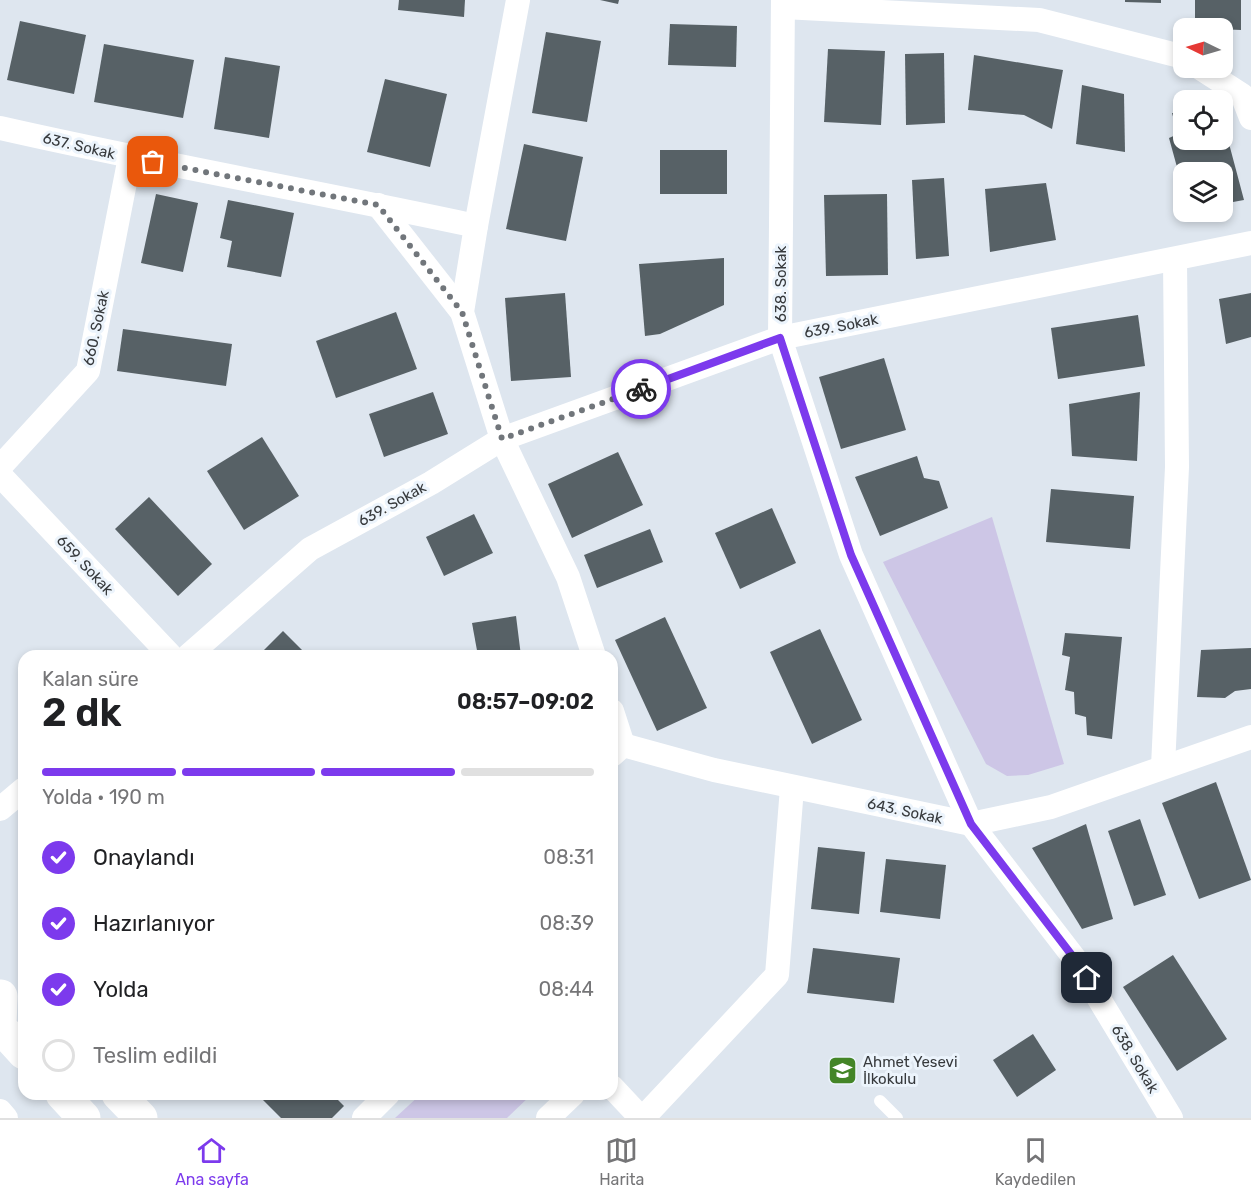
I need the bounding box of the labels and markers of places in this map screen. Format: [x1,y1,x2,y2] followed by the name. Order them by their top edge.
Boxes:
[127,136,178,187] pin
[1061,952,1112,1003] pin
[863,1053,958,1088] place label: Ahmet Yesevi İlkokulu
[826,1055,858,1087] school or university icon: Ahmet Yesevi İlkokulu

